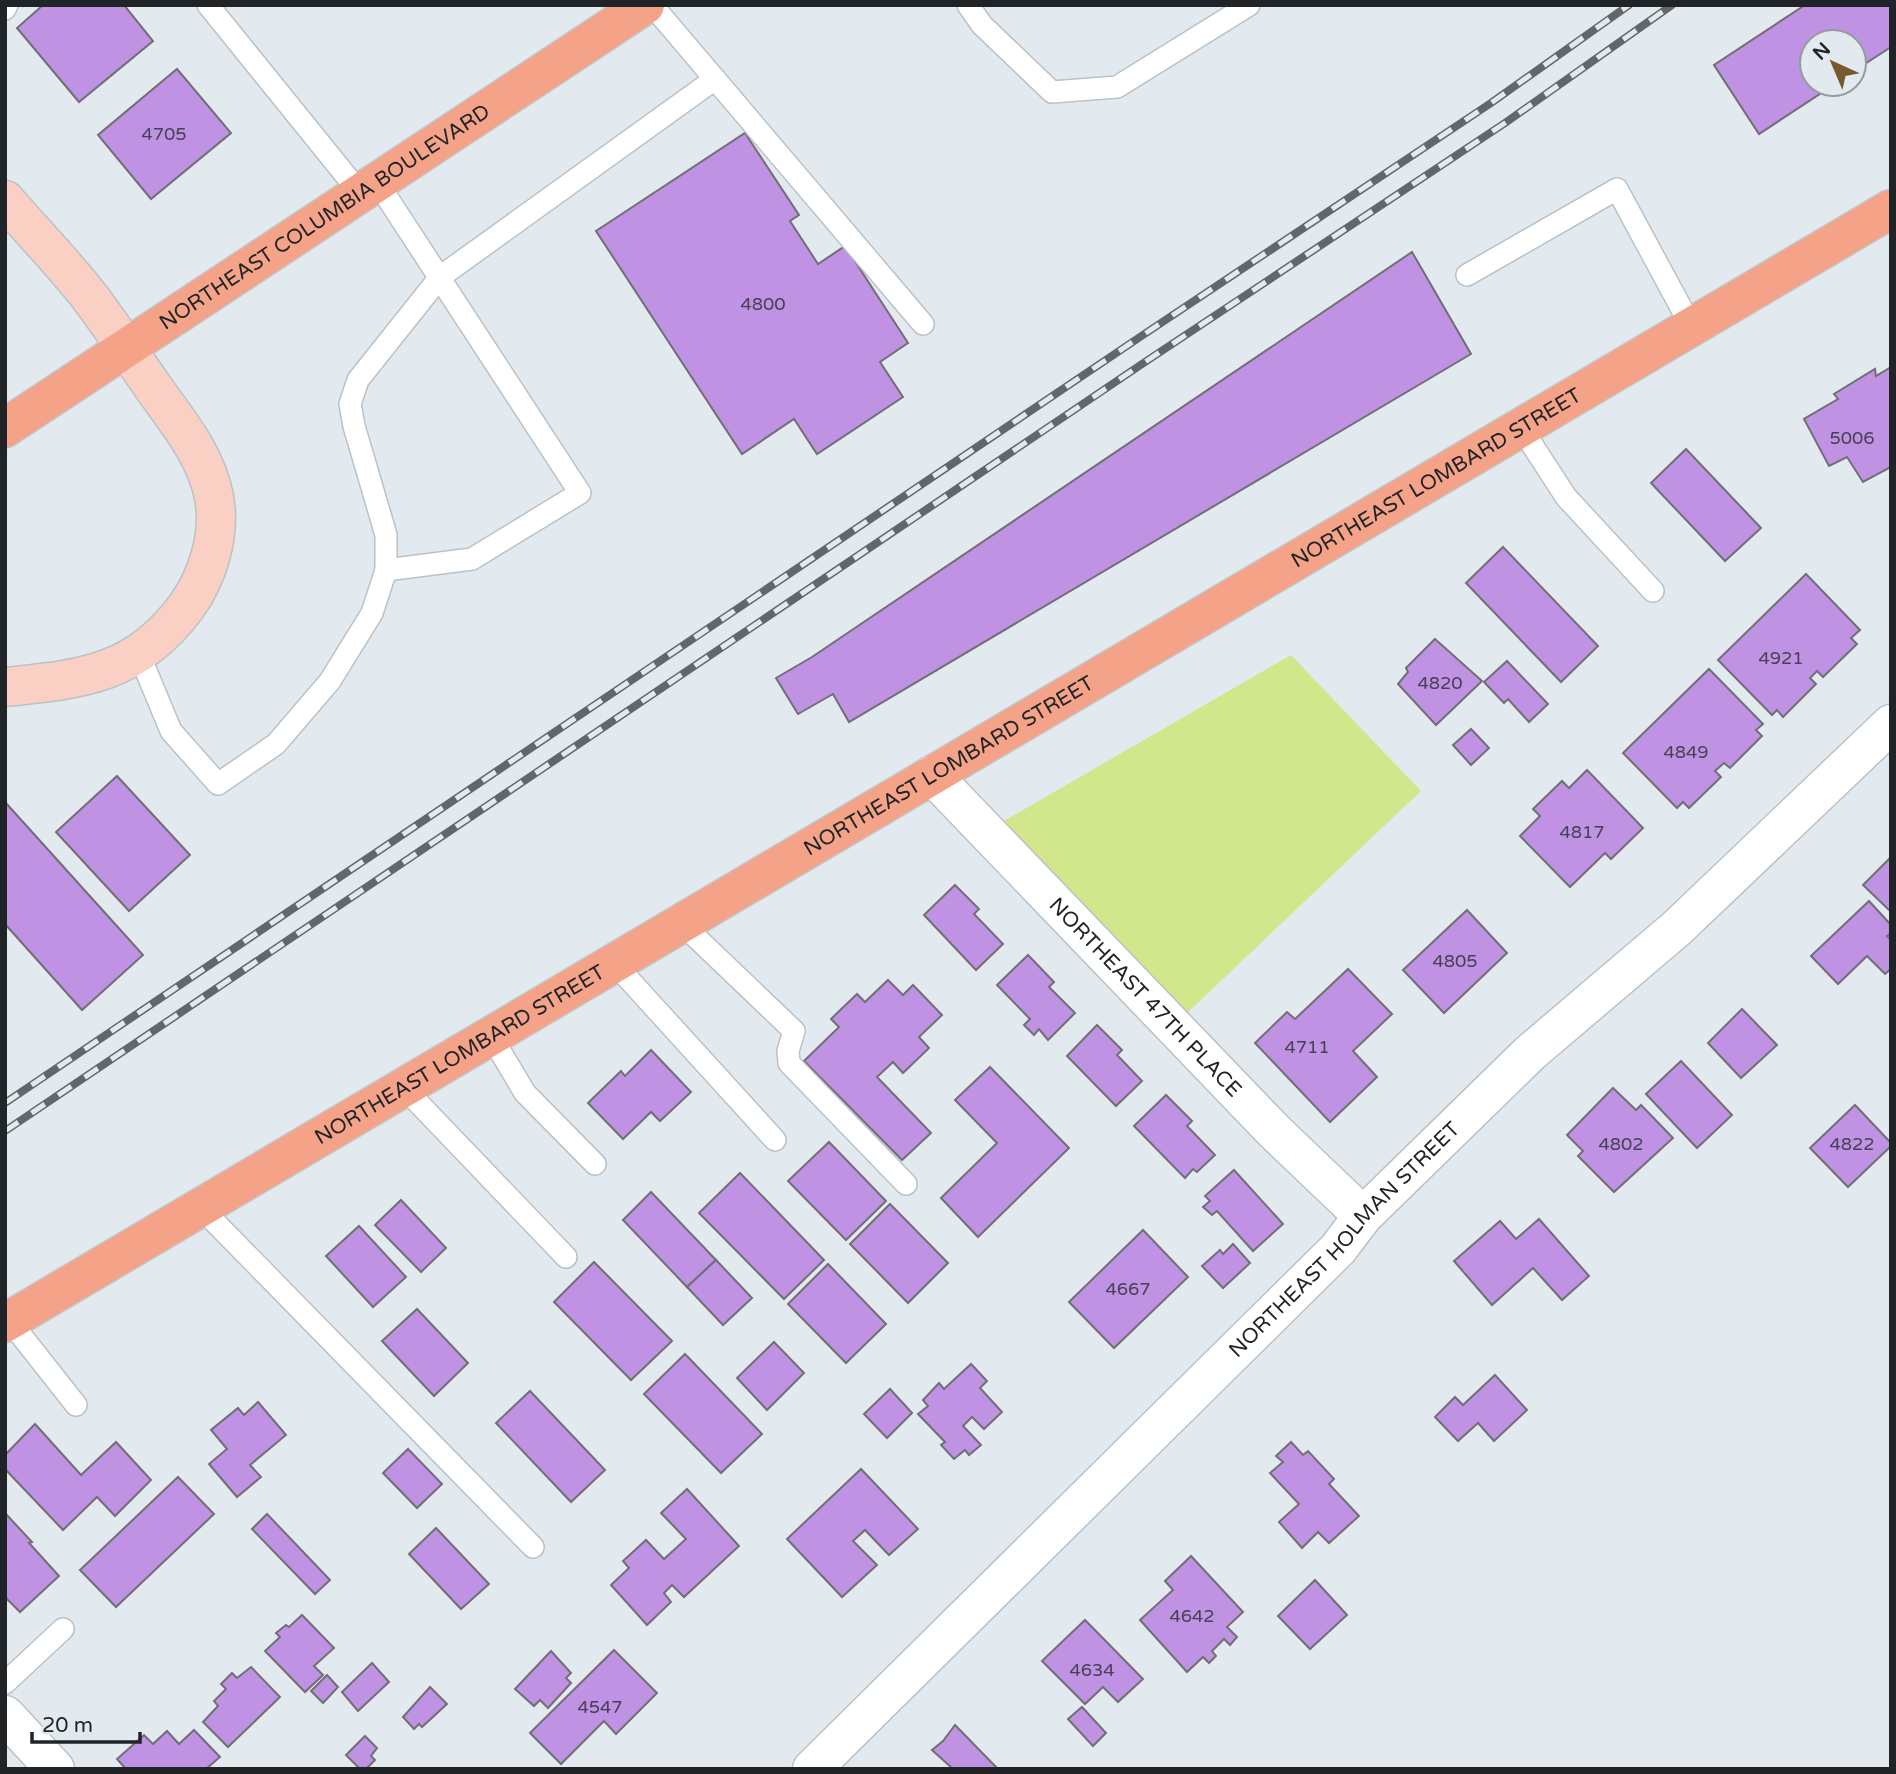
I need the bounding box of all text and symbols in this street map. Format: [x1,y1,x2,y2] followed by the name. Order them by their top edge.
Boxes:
[1798,28,1868,98] north arrow
[1809,38,1835,65] text: N
[155,99,495,335] street label: NORTHEAST COLUMBIA BOULEVARD
[141,123,187,145] house number: 4705
[740,293,786,315] house number: 4800
[1287,383,1586,573] street label: NORTHEAST LOMBARD STREET
[1829,427,1875,449] house number: 5006
[1758,647,1804,669] house number: 4921
[799,671,1099,861] street label: NORTHEAST LOMBARD STREET
[1417,672,1463,694] house number: 4820
[1663,741,1709,763] house number: 4849
[1559,821,1605,843] house number: 4817
[1044,893,1246,1102] street label: NORTHEAST 47TH PLACE
[1432,950,1478,972] house number: 4805
[310,959,610,1150] street label: NORTHEAST LOMBARD STREET
[1284,1036,1330,1058] house number: 4711
[1224,1117,1465,1363] street label: NORTHEAST HOLMAN STREET
[1598,1133,1644,1155] house number: 4802
[1829,1133,1875,1155] house number: 4822
[1105,1278,1151,1300] house number: 4667
[1169,1605,1215,1627] house number: 4642
[1069,1659,1115,1681] house number: 4634
[577,1696,623,1718] house number: 4547
[32,1700,140,1744] scale bar
[42,1713,93,1738] text: 20 m

